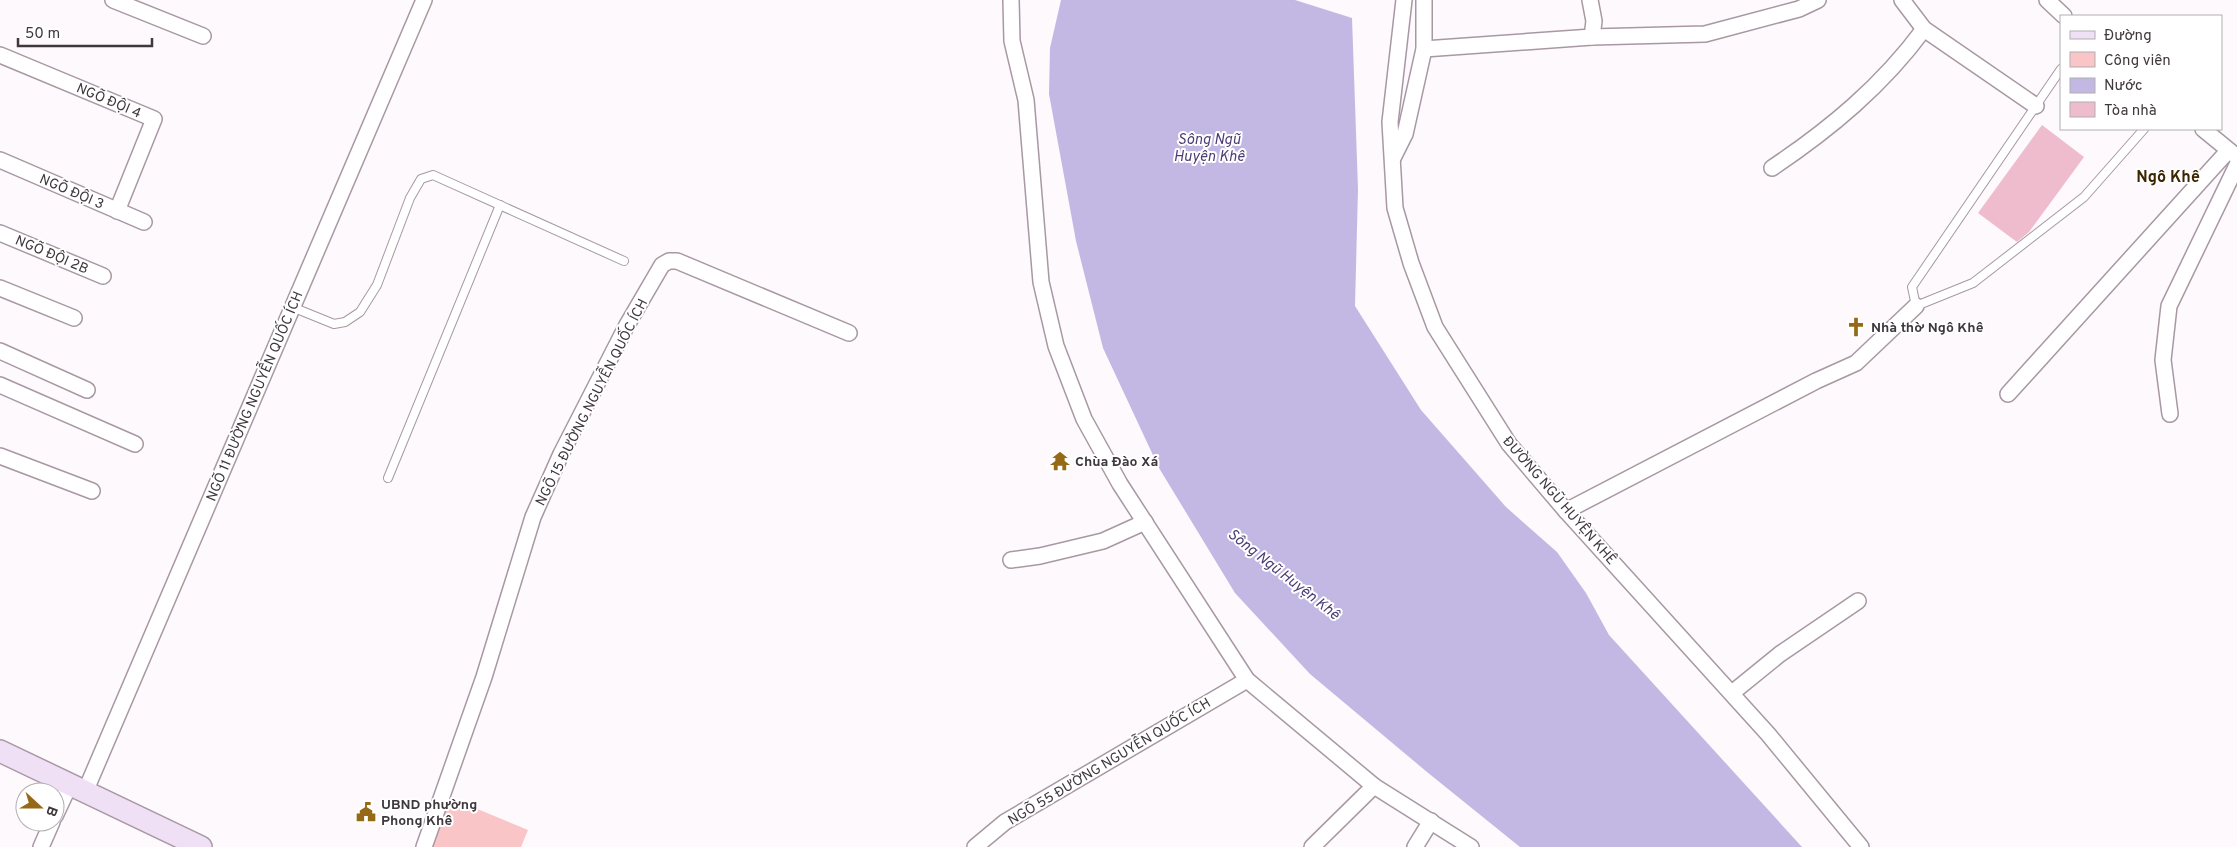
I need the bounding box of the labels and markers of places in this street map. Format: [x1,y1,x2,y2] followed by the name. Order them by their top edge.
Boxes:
[1845,316,1867,338] church icon: Nhà thờ Ngô Khê
[1871,320,1984,337] place label: Nhà thờ Ngô Khê
[1049,450,1071,472] temple icon: Chùa Đào Xá
[1075,454,1158,471] place label: Chùa Đào Xá
[381,797,477,830] place label: UBND phường Phong Khê
[355,801,377,823] public building icon: UBND phường Phong Khê

